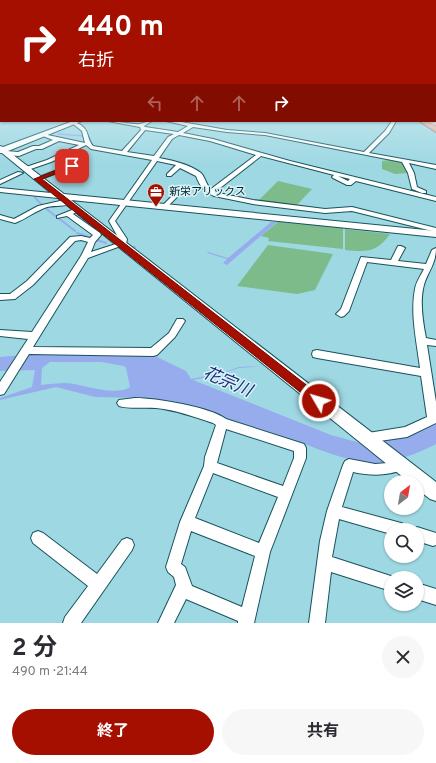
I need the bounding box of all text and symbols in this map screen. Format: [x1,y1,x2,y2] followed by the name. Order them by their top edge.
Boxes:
[78,10,164,46] text: 440 m
[12,16,64,68] icon: right
[78,50,114,73] text: 右折
[144,92,166,114] icon: left
[186,92,208,114] icon: ahead
[228,92,250,114] icon: ahead
[270,92,292,114] icon: right
[55,149,89,183] pin
[61,155,83,177] icon: arrive
[146,182,166,207] office icon: 新栄アリックス
[169,185,246,199] place label: 新栄アリックス
[199,363,257,404] water label: 花宗川
[298,380,340,422] position arrow
[384,475,424,515] north arrow
[384,475,424,611] map controls
[384,523,424,563] button: search
[384,571,424,611] button: layers
[12,634,57,664] text: 2 分
[382,636,424,678] button: close
[12,664,88,680] text: 490 m · 21:44
[12,709,214,755] button: 終了
[222,709,424,755] button: 共有

